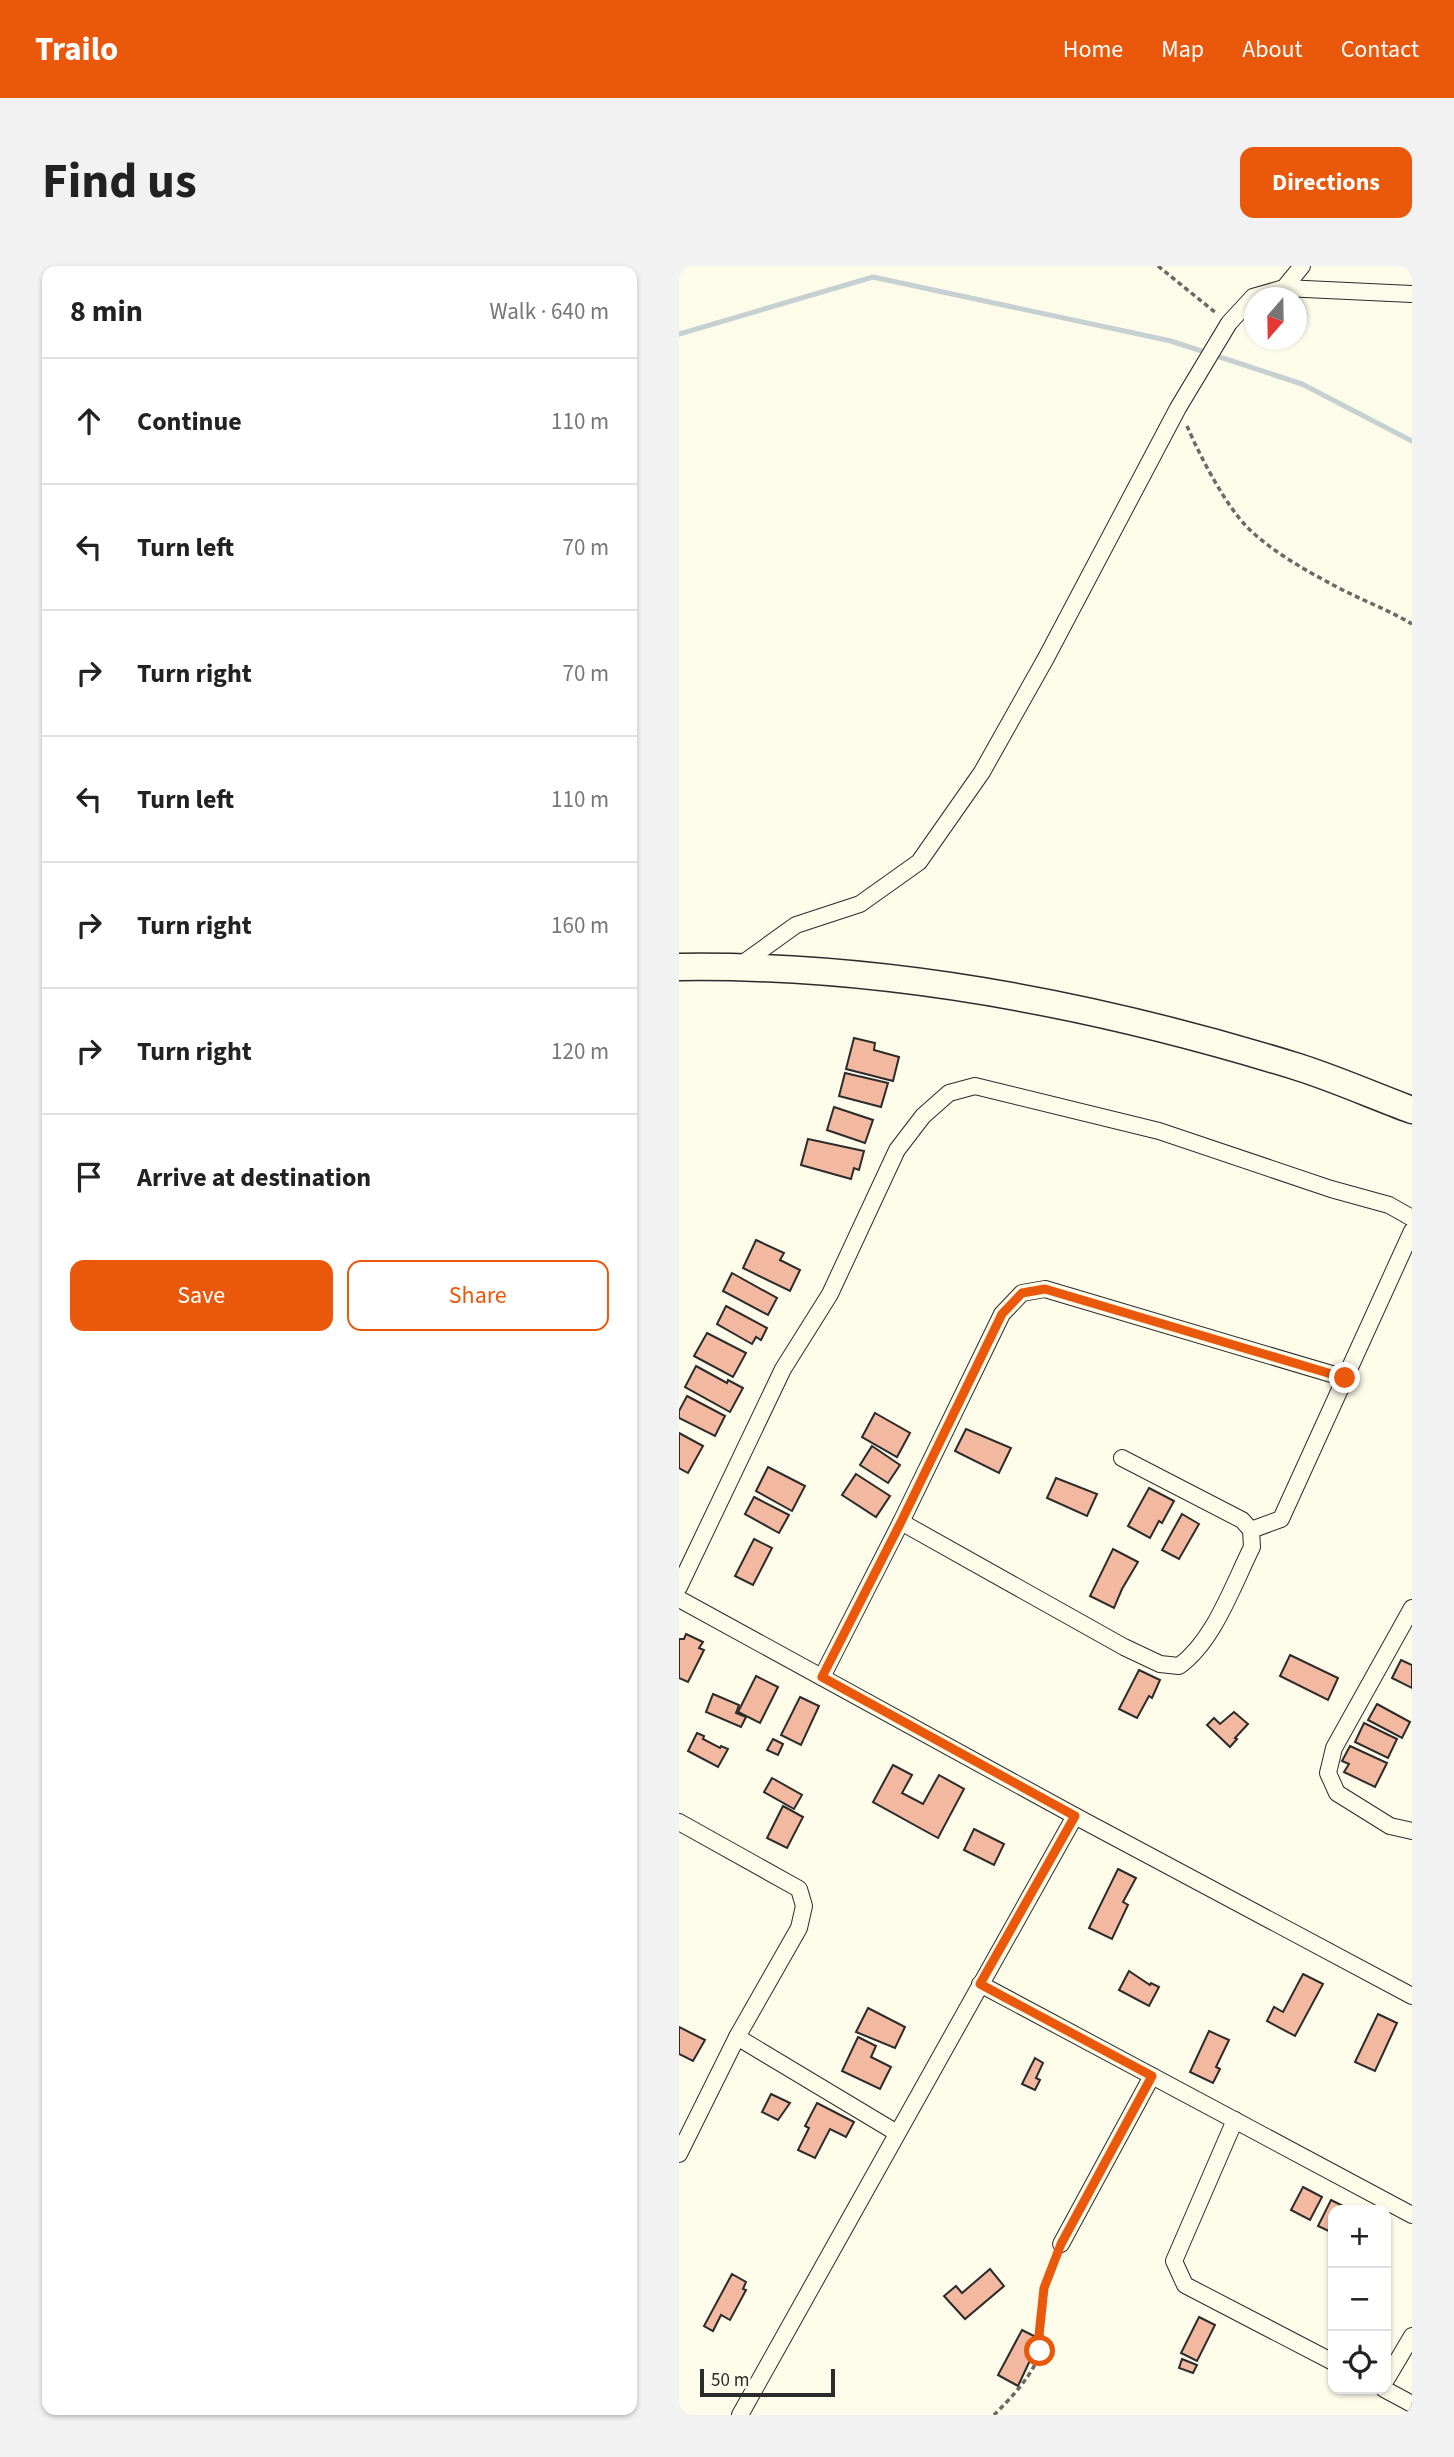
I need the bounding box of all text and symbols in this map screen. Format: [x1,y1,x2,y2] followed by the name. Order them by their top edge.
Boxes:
[35,26,118,73] text: Trailo
[1063,32,1123,67] text: Home
[1161,32,1204,67] text: Map
[1242,32,1303,67] text: About
[1341,32,1419,67] text: Contact
[42,147,197,217] text: Find us
[1240,147,1412,218] button: Directions
[1244,287,1307,350] north arrow
[70,290,143,333] text: 8 min
[490,295,609,328] text: Walk · 640 m
[70,402,108,440] icon: ahead
[137,403,242,440] text: Continue
[551,405,609,438] text: 110 m
[70,528,108,566] icon: left
[137,529,234,566] text: Turn left
[562,531,609,564] text: 70 m
[70,654,108,692] icon: right
[137,655,252,692] text: Turn right
[562,657,609,690] text: 70 m
[70,780,108,818] icon: left
[137,781,234,818] text: Turn left
[551,783,609,816] text: 110 m
[70,906,108,944] icon: right
[137,907,252,944] text: Turn right
[551,909,609,942] text: 160 m
[70,1032,108,1070] icon: right
[137,1033,252,1070] text: Turn right
[551,1035,609,1068] text: 120 m
[70,1158,108,1196] icon: arrive
[137,1159,371,1196] text: Arrive at destination
[70,1260,333,1331] button: Save
[347,1260,609,1331] button: Share
[1329,1362,1360,1393] route end
[1328,2205,1391,2394] map controls
[1328,2205,1391,2268] button: +
[1328,2268,1391,2331] button: −
[1328,2331,1391,2394] button: locate
[1024,2335,1055,2366] route start
[700,2366,835,2398] scale bar
[711,2367,749,2394] text: 50 m

